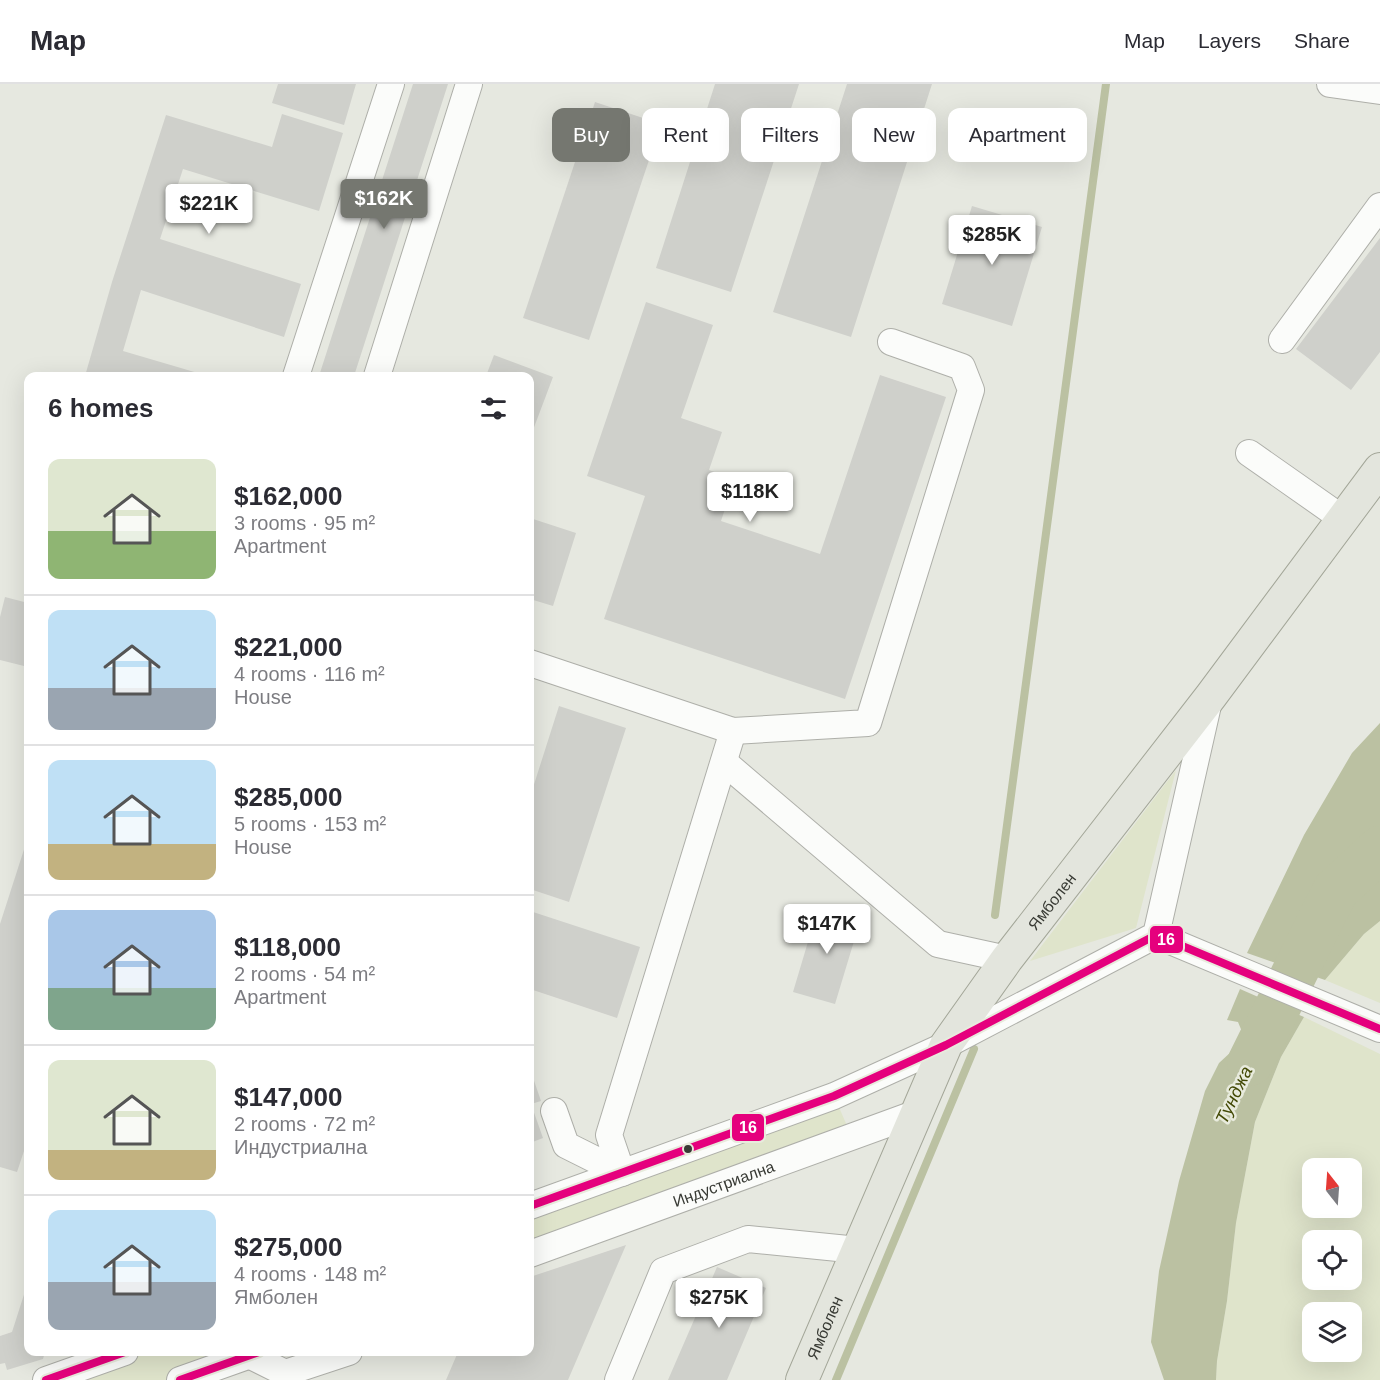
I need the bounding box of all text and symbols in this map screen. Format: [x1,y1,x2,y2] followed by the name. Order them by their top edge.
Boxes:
[30,25,86,56] text: Map
[1124,29,1165,52] text: Map
[1198,29,1261,52] text: Layers
[1294,29,1350,52] text: Share
[552,108,630,162] chip: Buy
[642,108,729,162] chip: Rent
[741,108,840,162] chip: Filters
[852,108,936,162] chip: New
[948,108,1087,162] chip: Apartment
[342,179,426,230] pin: $162K
[167,184,251,235] pin: $221K
[355,187,413,209] text: $162K
[180,192,238,214] text: $221K
[950,215,1034,266] pin: $285K
[963,223,1021,245] text: $285K
[477,392,510,425] icon: filters
[48,393,154,423] text: 6 homes
[708,472,792,523] pin: $118K
[721,480,779,502] text: $118K
[234,481,342,511] text: $162,000
[96,483,168,555] icon: home
[234,512,375,534] text: 3 rooms · 95 m²
[234,535,326,557] text: Apartment
[234,632,342,662] text: $221,000
[96,634,168,706] icon: home
[234,663,385,685] text: 4 rooms · 116 m²
[234,686,292,708] text: House
[234,782,342,812] text: $285,000
[96,784,168,856] icon: home
[234,813,386,835] text: 5 rooms · 153 m²
[234,836,292,858] text: House
[1024,870,1079,933] street label: Ямболен
[785,904,869,955] pin: $147K
[798,912,856,934] text: $147K
[1149,925,1184,954] line badge: 16
[1157,931,1175,948] text: 16
[234,932,341,962] text: $118,000
[96,934,168,1006] icon: home
[234,963,375,985] text: 2 rooms · 54 m²
[234,986,326,1008] text: Apartment
[1211,1063,1257,1127] water label: Тунджа
[234,1082,342,1112] text: $147,000
[96,1084,168,1156] icon: home
[234,1113,375,1135] text: 2 rooms · 72 m²
[731,1113,765,1142] line badge: 16
[739,1119,757,1136] text: 16
[234,1136,367,1158] text: Индустриална
[682,1143,694,1155] unlabelled marker
[671,1157,777,1210] street label: Индустриална
[1302,1158,1362,1218] north arrow
[1302,1158,1362,1362] map controls
[1302,1230,1362,1290] button: locate
[234,1232,342,1262] text: $275,000
[96,1234,168,1306] icon: home
[234,1263,386,1285] text: 4 rooms · 148 m²
[677,1278,761,1329] pin: $275K
[234,1286,318,1308] text: Ямболен
[690,1286,748,1308] text: $275K
[803,1293,846,1362] street label: Ямболен
[1302,1302,1362,1362] button: layers

